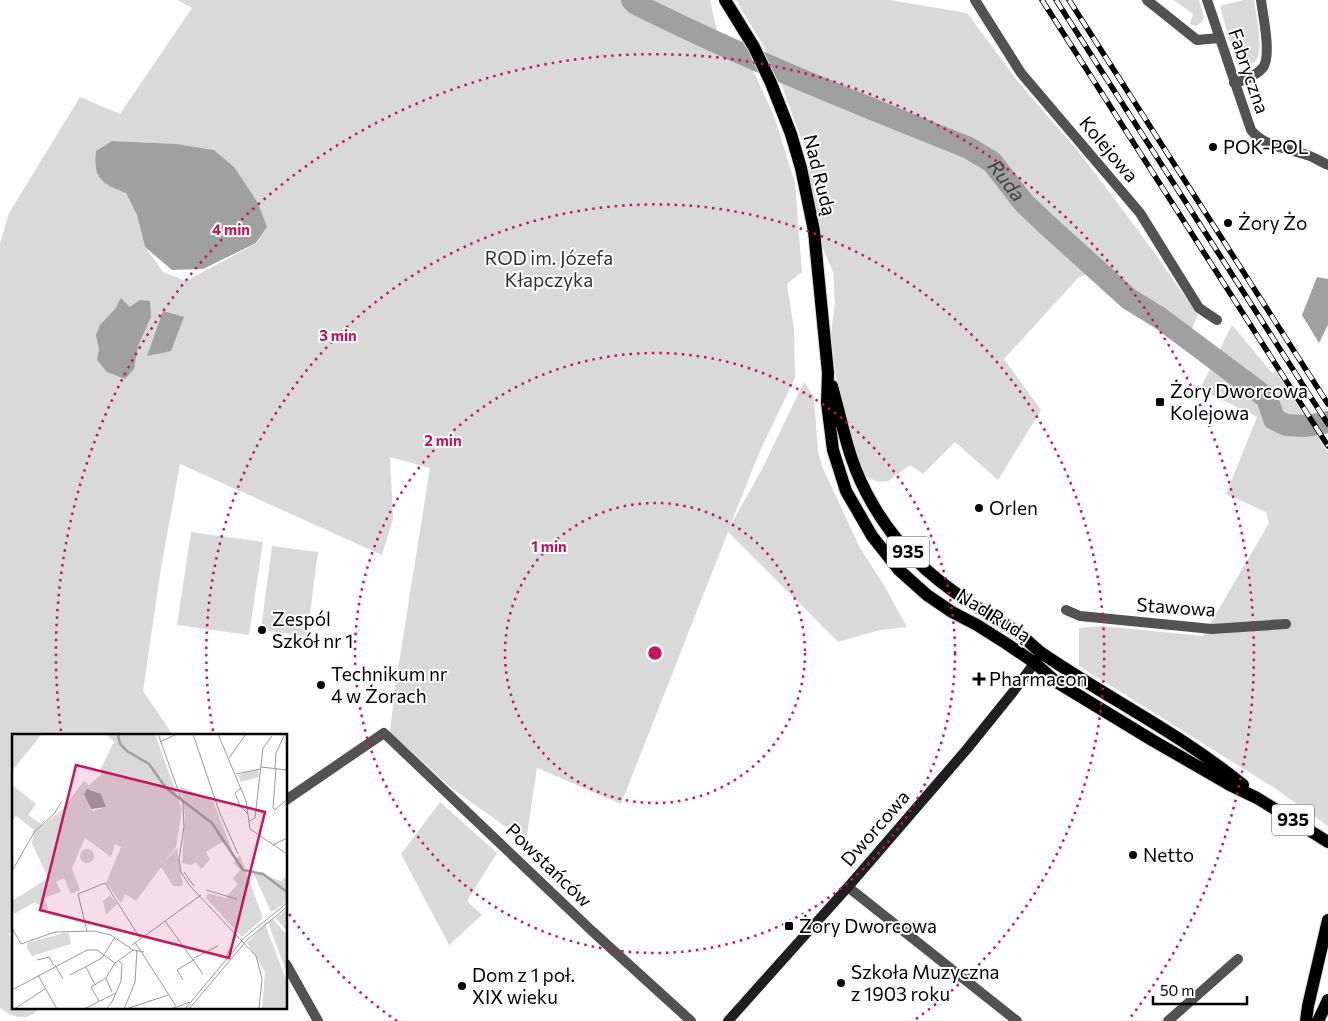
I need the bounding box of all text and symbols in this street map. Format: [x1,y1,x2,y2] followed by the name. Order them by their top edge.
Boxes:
[1224,25,1275,116] street label: Fabryczna
[1075,111,1144,186] street label: Kolejowa
[799,132,842,218] street label: Nad Rudą
[1223,135,1309,158] place label: POK-POL
[1207,141,1219,153] marker: POK-POL
[983,154,1031,206] water label: Ruda
[1238,211,1307,234] place label: Żory Żo
[1222,217,1234,229] marker: Żory Żo
[212,220,250,238] text: 4 min
[485,246,613,291] park label: ROD im. Józefa Kłapczyka
[319,326,357,344] text: 3 min
[1170,379,1308,424] place label: Żory Dworcowa Kolejowa
[1154,396,1166,408] marker: Żory Dworcowa Kolejowa
[424,431,462,449] text: 2 min
[989,496,1038,519] place label: Orlen
[973,502,985,514] marker: Orlen
[887,536,929,568] road number: 935
[531,537,567,555] text: 1 min
[953,583,1036,646] street label: Nad Rudą
[1136,592,1216,621] street label: Stawowa
[272,607,353,652] place label: Zespól Szkół nr 1
[256,624,268,636] marker: Zespól Szkół nr 1
[646,644,664,662] centre of rings
[331,662,448,707] place label: Technikum nr 4 w Żorach
[989,667,1088,690] place label: Pharmacon
[973,673,985,685] marker: Pharmacon
[315,679,327,691] marker: Technikum nr 4 w Żorach
[12,734,288,1008] inset map
[835,785,914,870] street label: Dworcowa
[1272,804,1314,836] road number: 935
[502,818,597,911] street label: Powstańców
[1143,843,1194,866] place label: Netto
[1127,849,1139,861] marker: Netto
[799,914,937,937] place label: Żory Dworcowa
[783,920,795,932] marker: Żory Dworcowa
[851,960,999,1005] place label: Szkoła Muzyczna z 1903 roku
[472,963,575,1008] place label: Dom z 1 poł. XIX wieku
[1153,974,1247,1006] scale bar
[835,977,847,989] marker: Szkoła Muzyczna z 1903 roku
[456,980,468,992] marker: Dom z 1 poł. XIX wieku
[1160,981,1194,999] text: 50 m

